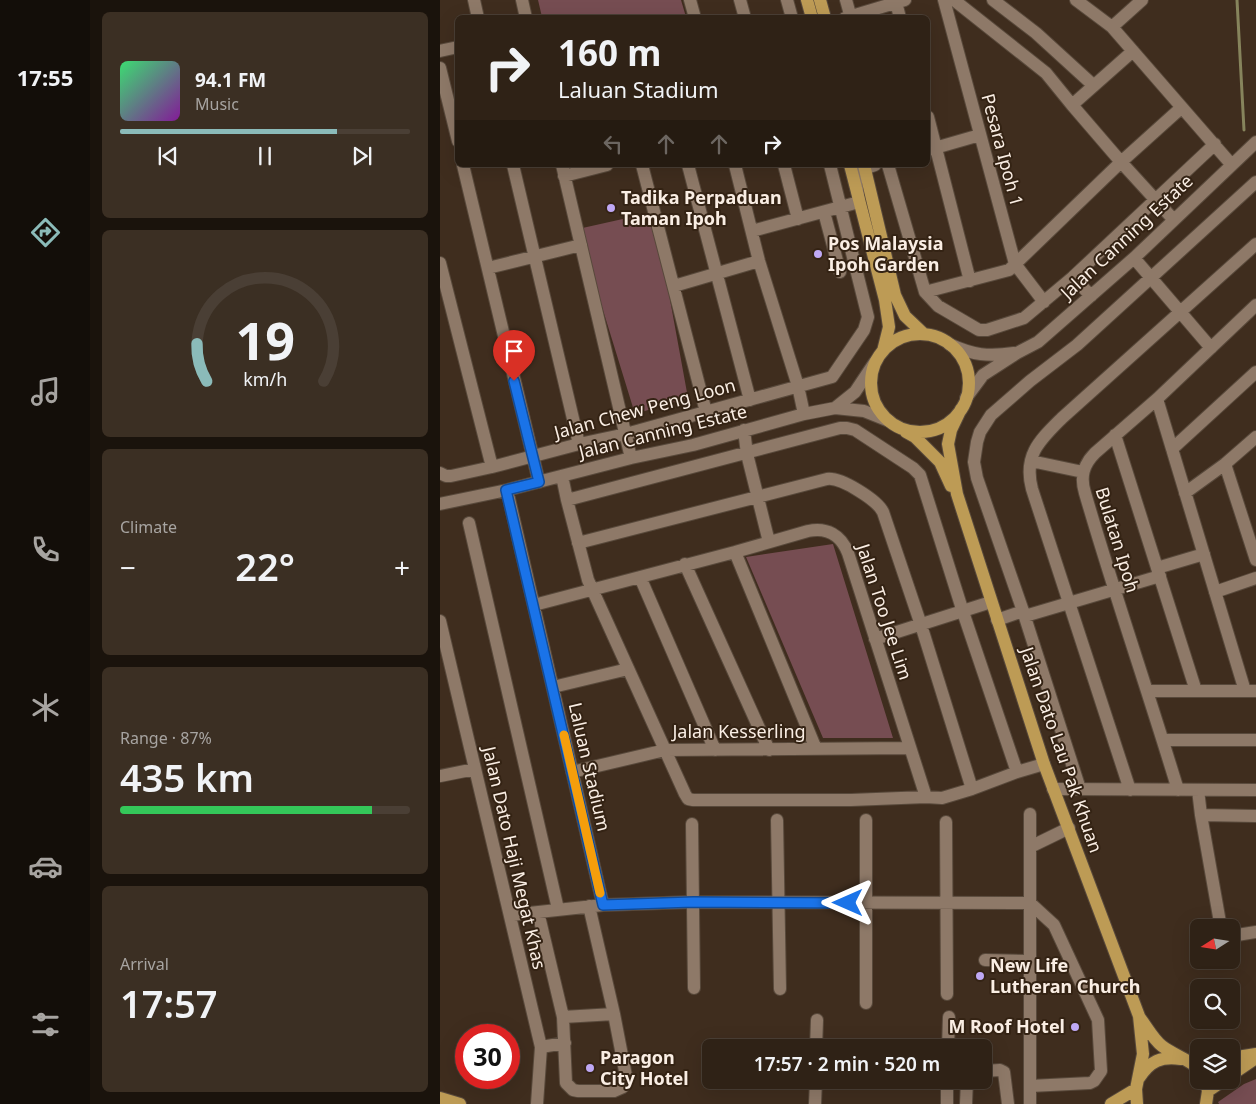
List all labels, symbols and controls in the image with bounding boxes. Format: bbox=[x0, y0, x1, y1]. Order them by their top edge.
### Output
text: 160 m bbox=[558, 29, 661, 76]
icon: right bbox=[475, 35, 540, 100]
text: 17:55 bbox=[17, 62, 73, 92]
text: 94.1 FM bbox=[195, 67, 266, 93]
text: Laluan Stadium bbox=[558, 74, 719, 104]
street label: Pesara Ipoh 1 bbox=[976, 91, 1030, 209]
text: Music bbox=[195, 93, 239, 115]
icon: left bbox=[599, 130, 627, 158]
icon: ahead bbox=[652, 130, 680, 158]
icon: ahead bbox=[705, 130, 733, 158]
icon: right bbox=[758, 130, 786, 158]
icon: previous bbox=[154, 142, 182, 170]
icon: pause bbox=[251, 142, 279, 170]
icon: next bbox=[348, 142, 376, 170]
street label: Jalan Canning Estate bbox=[1054, 169, 1198, 305]
place label: Tadika Perpaduan Taman Ipoh bbox=[621, 185, 782, 230]
marker: Tadika Perpaduan Taman Ipoh bbox=[605, 202, 617, 214]
icon: directions bbox=[28, 215, 63, 250]
place label: Pos Malaysia Ipoh Garden bbox=[828, 231, 944, 276]
marker: Pos Malaysia Ipoh Garden bbox=[812, 248, 824, 260]
text: 19 bbox=[235, 304, 295, 375]
pin bbox=[493, 330, 535, 381]
icon: arrive bbox=[500, 337, 528, 365]
text: km/h bbox=[243, 367, 287, 391]
street label: Jalan Chew Peng Loon bbox=[549, 372, 738, 444]
icon: music bbox=[28, 374, 63, 409]
street label: Jalan Canning Estate bbox=[574, 398, 749, 464]
street label: Bulatan Ipoh bbox=[1091, 484, 1145, 595]
text: Climate bbox=[120, 516, 177, 538]
icon: phone bbox=[28, 532, 63, 567]
street label: Jalan Too Jee Lim bbox=[851, 539, 918, 683]
text: 22° bbox=[235, 540, 295, 592]
text: − bbox=[120, 548, 136, 586]
text: + bbox=[394, 548, 410, 586]
street label: Jalan Dato Lau Pak Khuan bbox=[1015, 642, 1108, 856]
icon: climate bbox=[28, 690, 63, 725]
street label: Laluan Stadium bbox=[564, 700, 616, 833]
street label: Jalan Kesserling bbox=[670, 719, 806, 743]
text: Range · 87% bbox=[120, 727, 212, 749]
street label: Jalan Dato Haji Megat Khas bbox=[477, 742, 552, 972]
text: 435 km bbox=[120, 751, 254, 803]
icon: car bbox=[28, 849, 63, 884]
position arrow bbox=[821, 876, 873, 928]
north arrow bbox=[1190, 919, 1240, 969]
map controls bbox=[1190, 919, 1240, 1089]
text: Arrival bbox=[120, 953, 169, 975]
place label: New Life Lutheran Church bbox=[990, 953, 1141, 998]
marker: New Life Lutheran Church bbox=[974, 970, 986, 982]
text: 17:57 bbox=[120, 977, 217, 1029]
button: search bbox=[1190, 979, 1240, 1029]
icon: filters bbox=[28, 1007, 63, 1042]
place label: M Roof Hotel bbox=[948, 1014, 1065, 1038]
marker: M Roof Hotel bbox=[1069, 1021, 1081, 1033]
speed limit sign: 30 bbox=[455, 1024, 520, 1089]
button: layers bbox=[1190, 1039, 1240, 1089]
place label: Paragon City Hotel bbox=[600, 1045, 689, 1090]
text: 17:57 · 2 min · 520 m bbox=[754, 1051, 940, 1077]
marker: Paragon City Hotel bbox=[584, 1062, 596, 1074]

